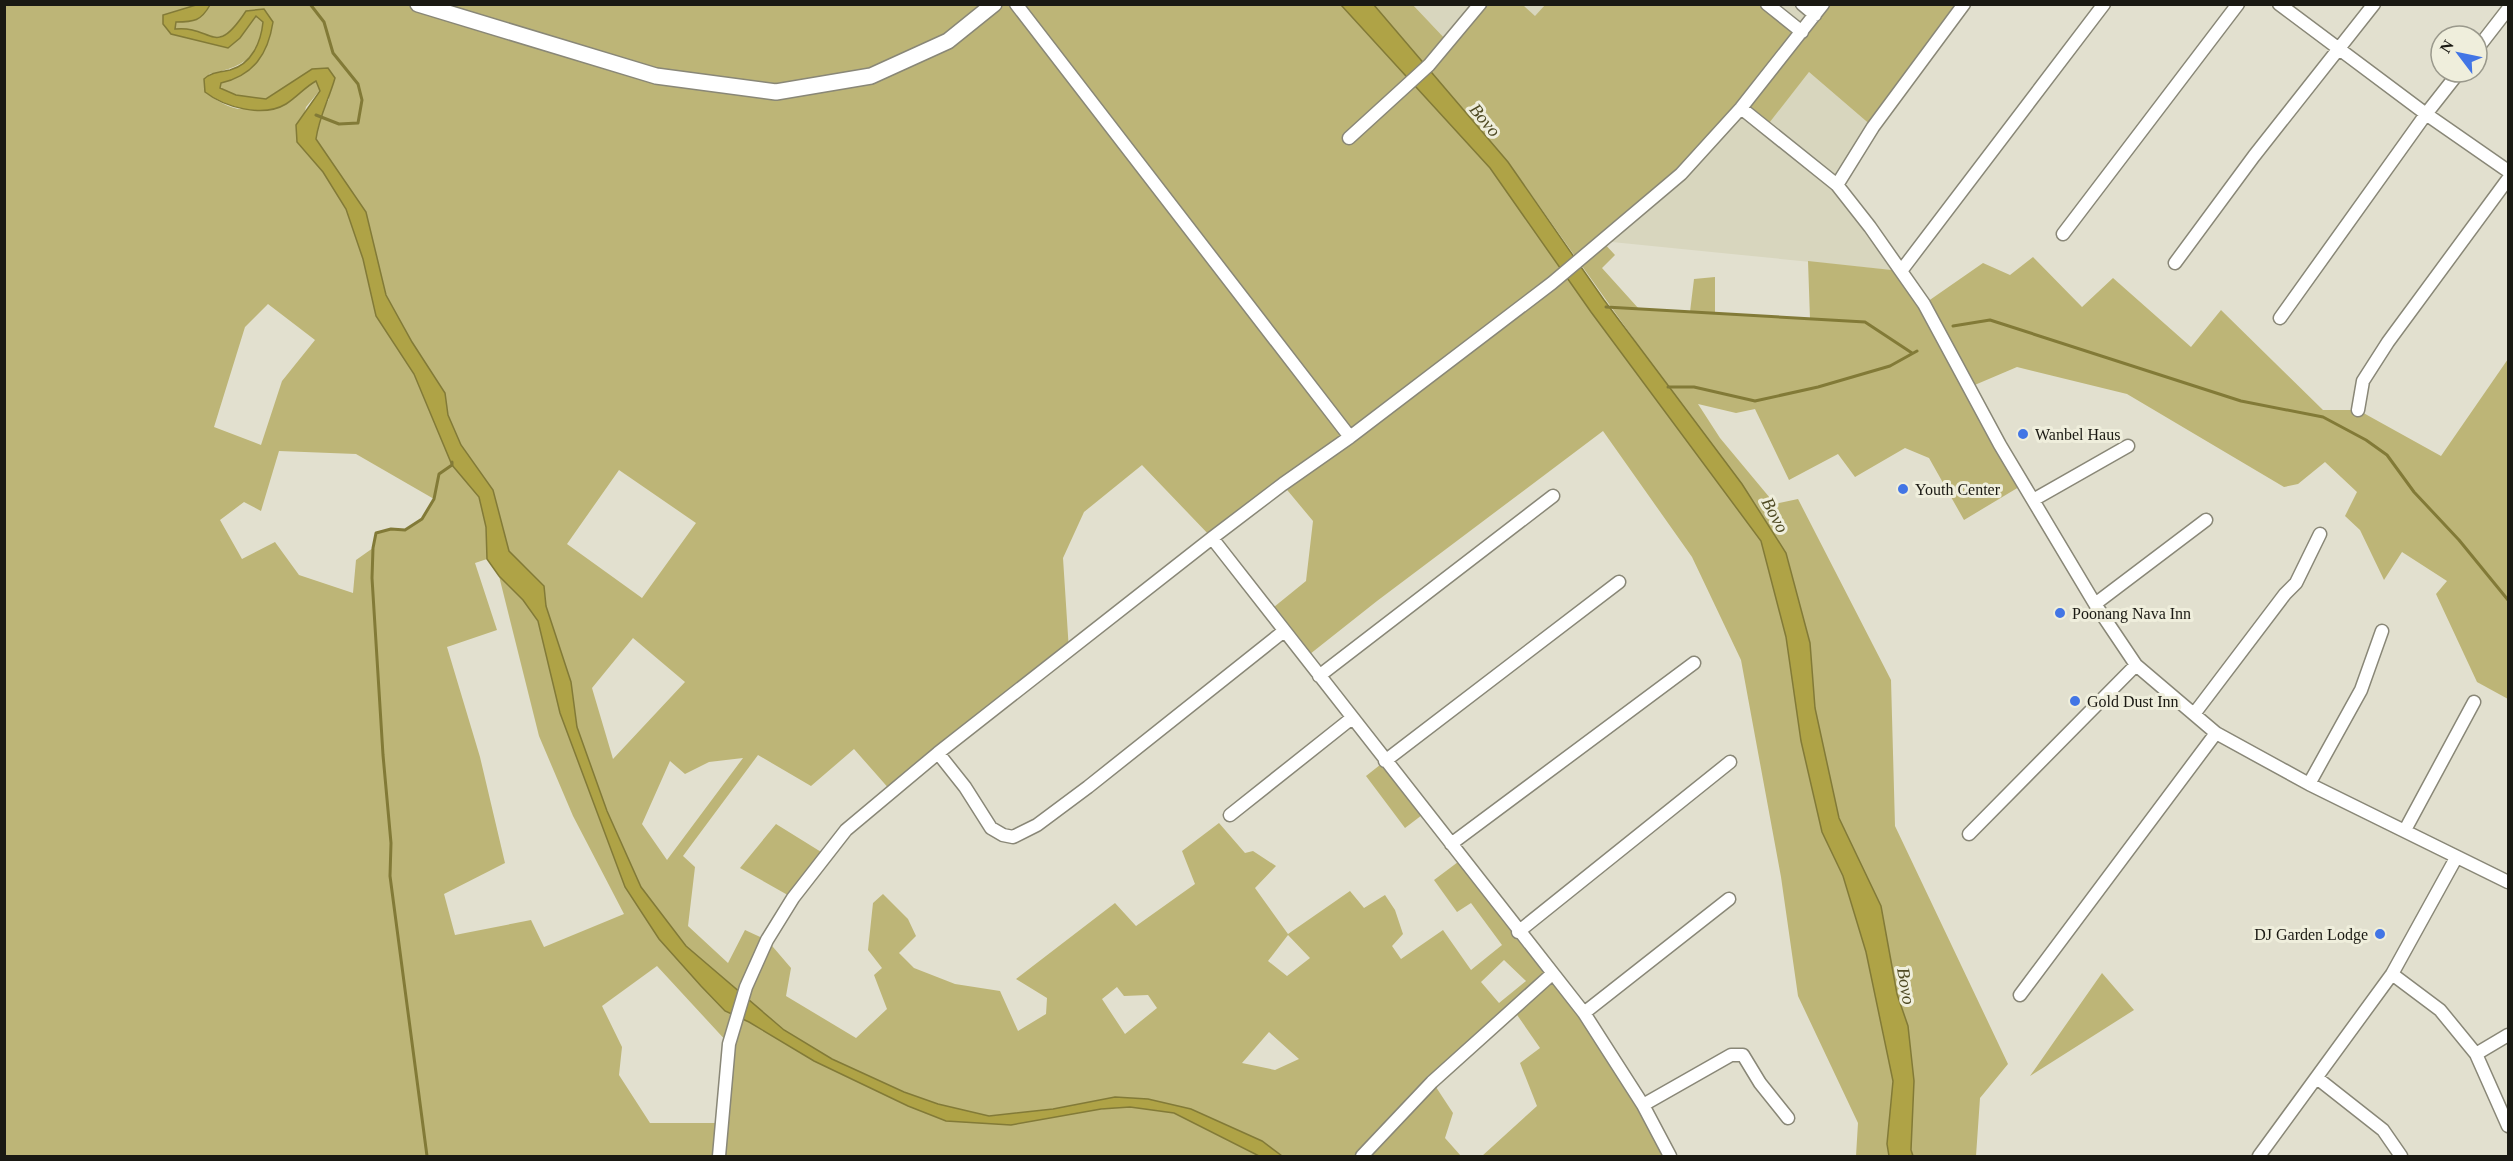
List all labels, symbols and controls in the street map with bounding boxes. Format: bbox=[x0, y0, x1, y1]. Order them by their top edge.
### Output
north arrow bbox=[2429, 24, 2489, 84]
text: N bbox=[2436, 37, 2457, 56]
water label: Bovo bbox=[1465, 99, 1505, 141]
place label: Wanbel Haus bbox=[2035, 426, 2120, 443]
marker: Wanbel Haus bbox=[2016, 427, 2030, 441]
place label: Youth Center bbox=[1915, 481, 2001, 498]
marker: Youth Center bbox=[1896, 482, 1910, 496]
water label: Bovo bbox=[1757, 494, 1793, 536]
place label: Poonang Nava Inn bbox=[2072, 605, 2191, 623]
marker: Poonang Nava Inn bbox=[2053, 606, 2067, 620]
place label: Gold Dust Inn bbox=[2087, 693, 2179, 710]
marker: Gold Dust Inn bbox=[2068, 694, 2082, 708]
place label: DJ Garden Lodge bbox=[2254, 926, 2368, 944]
marker: DJ Garden Lodge bbox=[2373, 927, 2387, 941]
water label: Bovo bbox=[1893, 966, 1919, 1006]

